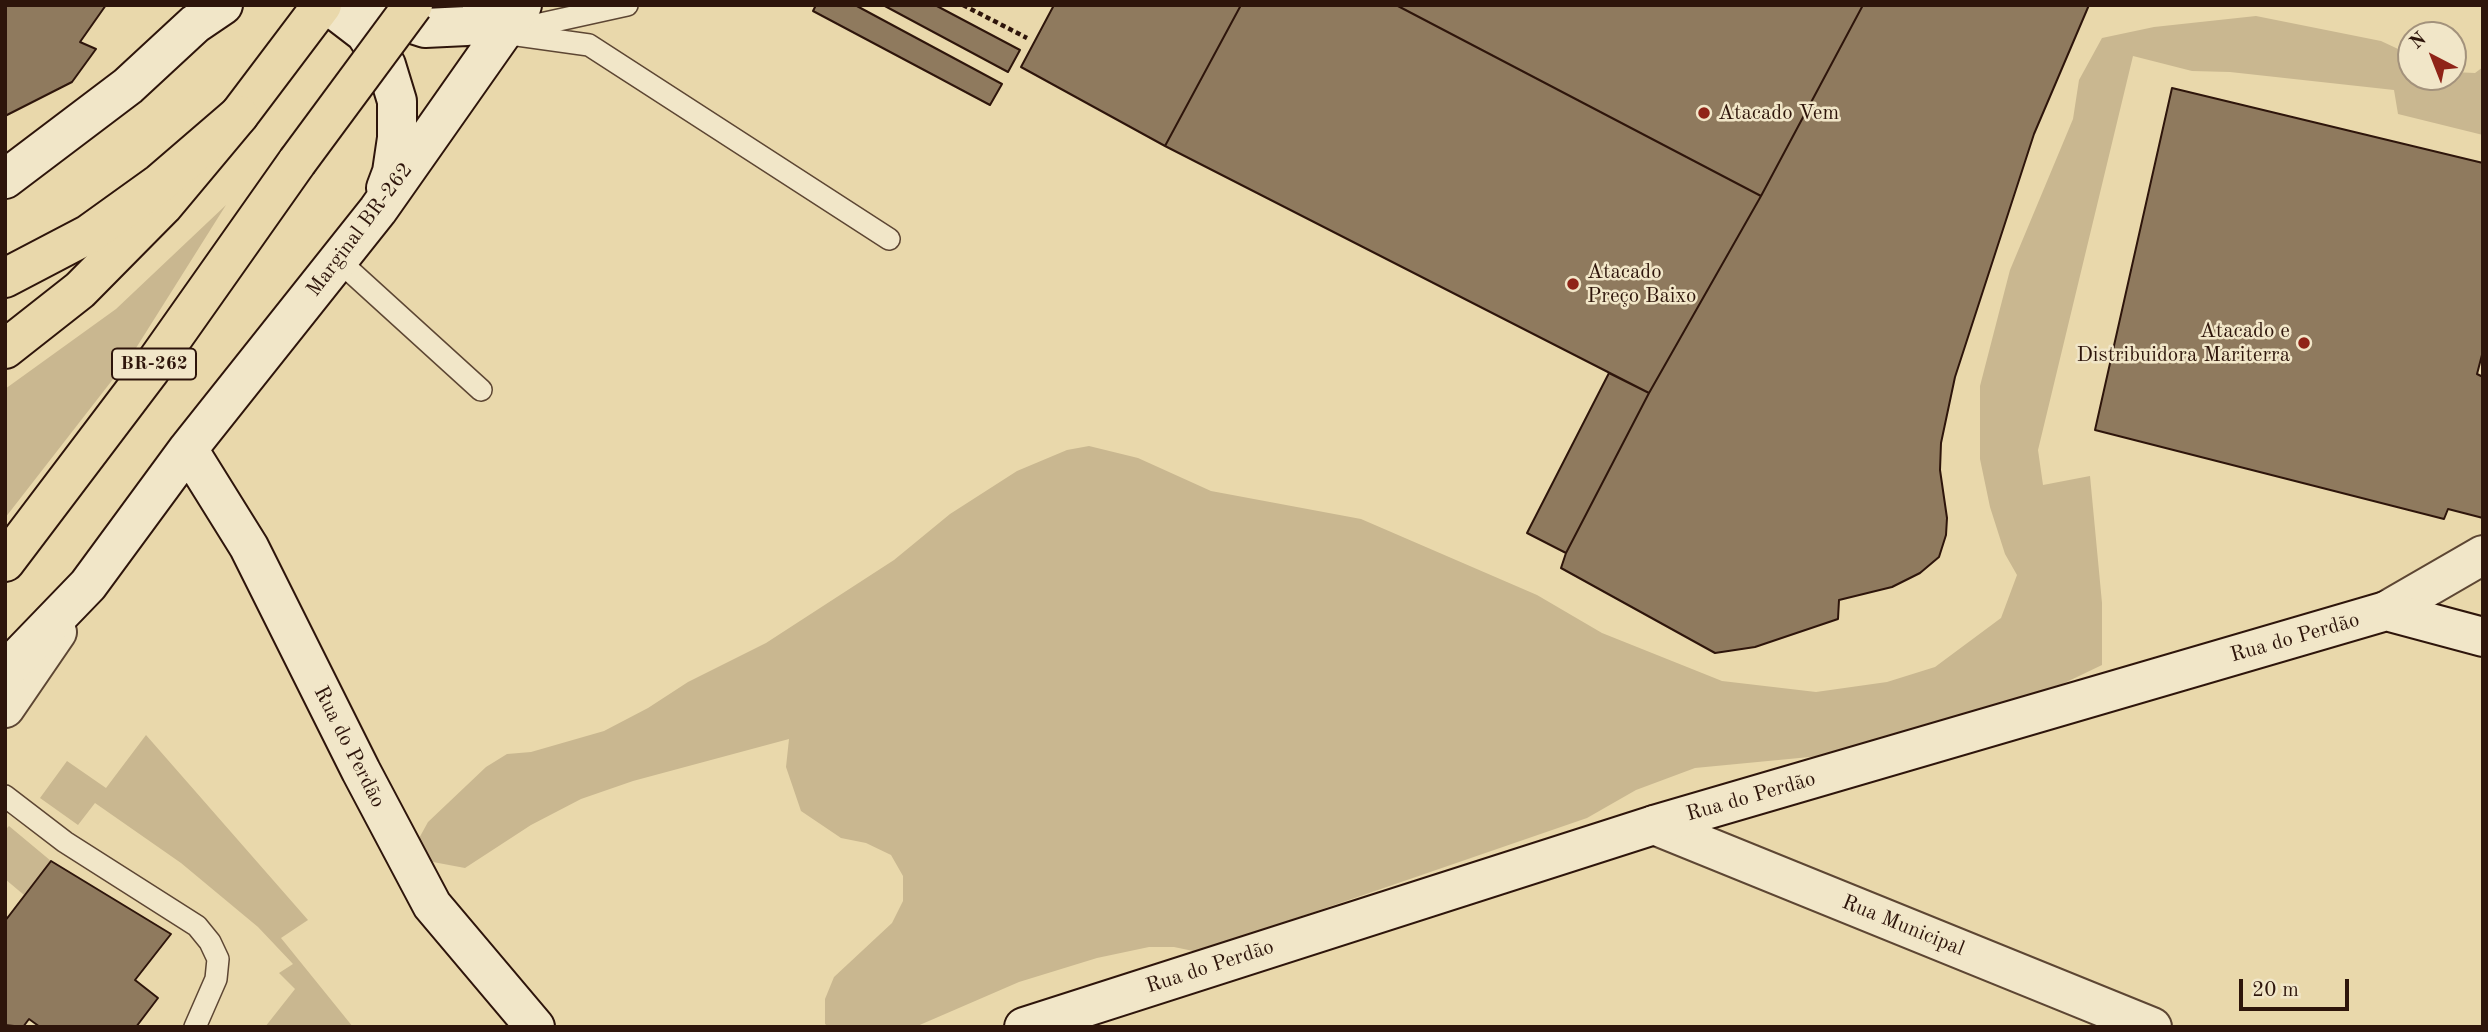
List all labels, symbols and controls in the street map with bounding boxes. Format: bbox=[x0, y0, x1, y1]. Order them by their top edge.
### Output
north arrow bbox=[2397, 21, 2467, 91]
text: N bbox=[2407, 30, 2431, 53]
place label: Atacado Vem bbox=[1718, 100, 1839, 126]
marker: Atacado Vem bbox=[1696, 105, 1712, 121]
street label: Marginal BR-262 bbox=[302, 158, 418, 302]
place label: Atacado Preço Baixo bbox=[1587, 259, 1696, 309]
marker: Atacado Preço Baixo bbox=[1565, 276, 1581, 292]
place label: Atacado e Distribuidora Mariterra bbox=[2076, 318, 2290, 368]
marker: Atacado e Distribuidora Mariterra bbox=[2296, 335, 2312, 351]
road number: BR-262 bbox=[112, 348, 196, 380]
street label: Rua do Perdão bbox=[2228, 608, 2362, 668]
street label: Rua do Perdão bbox=[308, 682, 390, 812]
street label: Rua do Perdão bbox=[1684, 767, 1818, 827]
street label: Rua Municipal bbox=[1838, 890, 1968, 962]
street label: Rua do Perdão bbox=[1143, 934, 1277, 1000]
scale bar bbox=[2243, 965, 2353, 1009]
text: 20 m bbox=[2252, 980, 2299, 1001]

